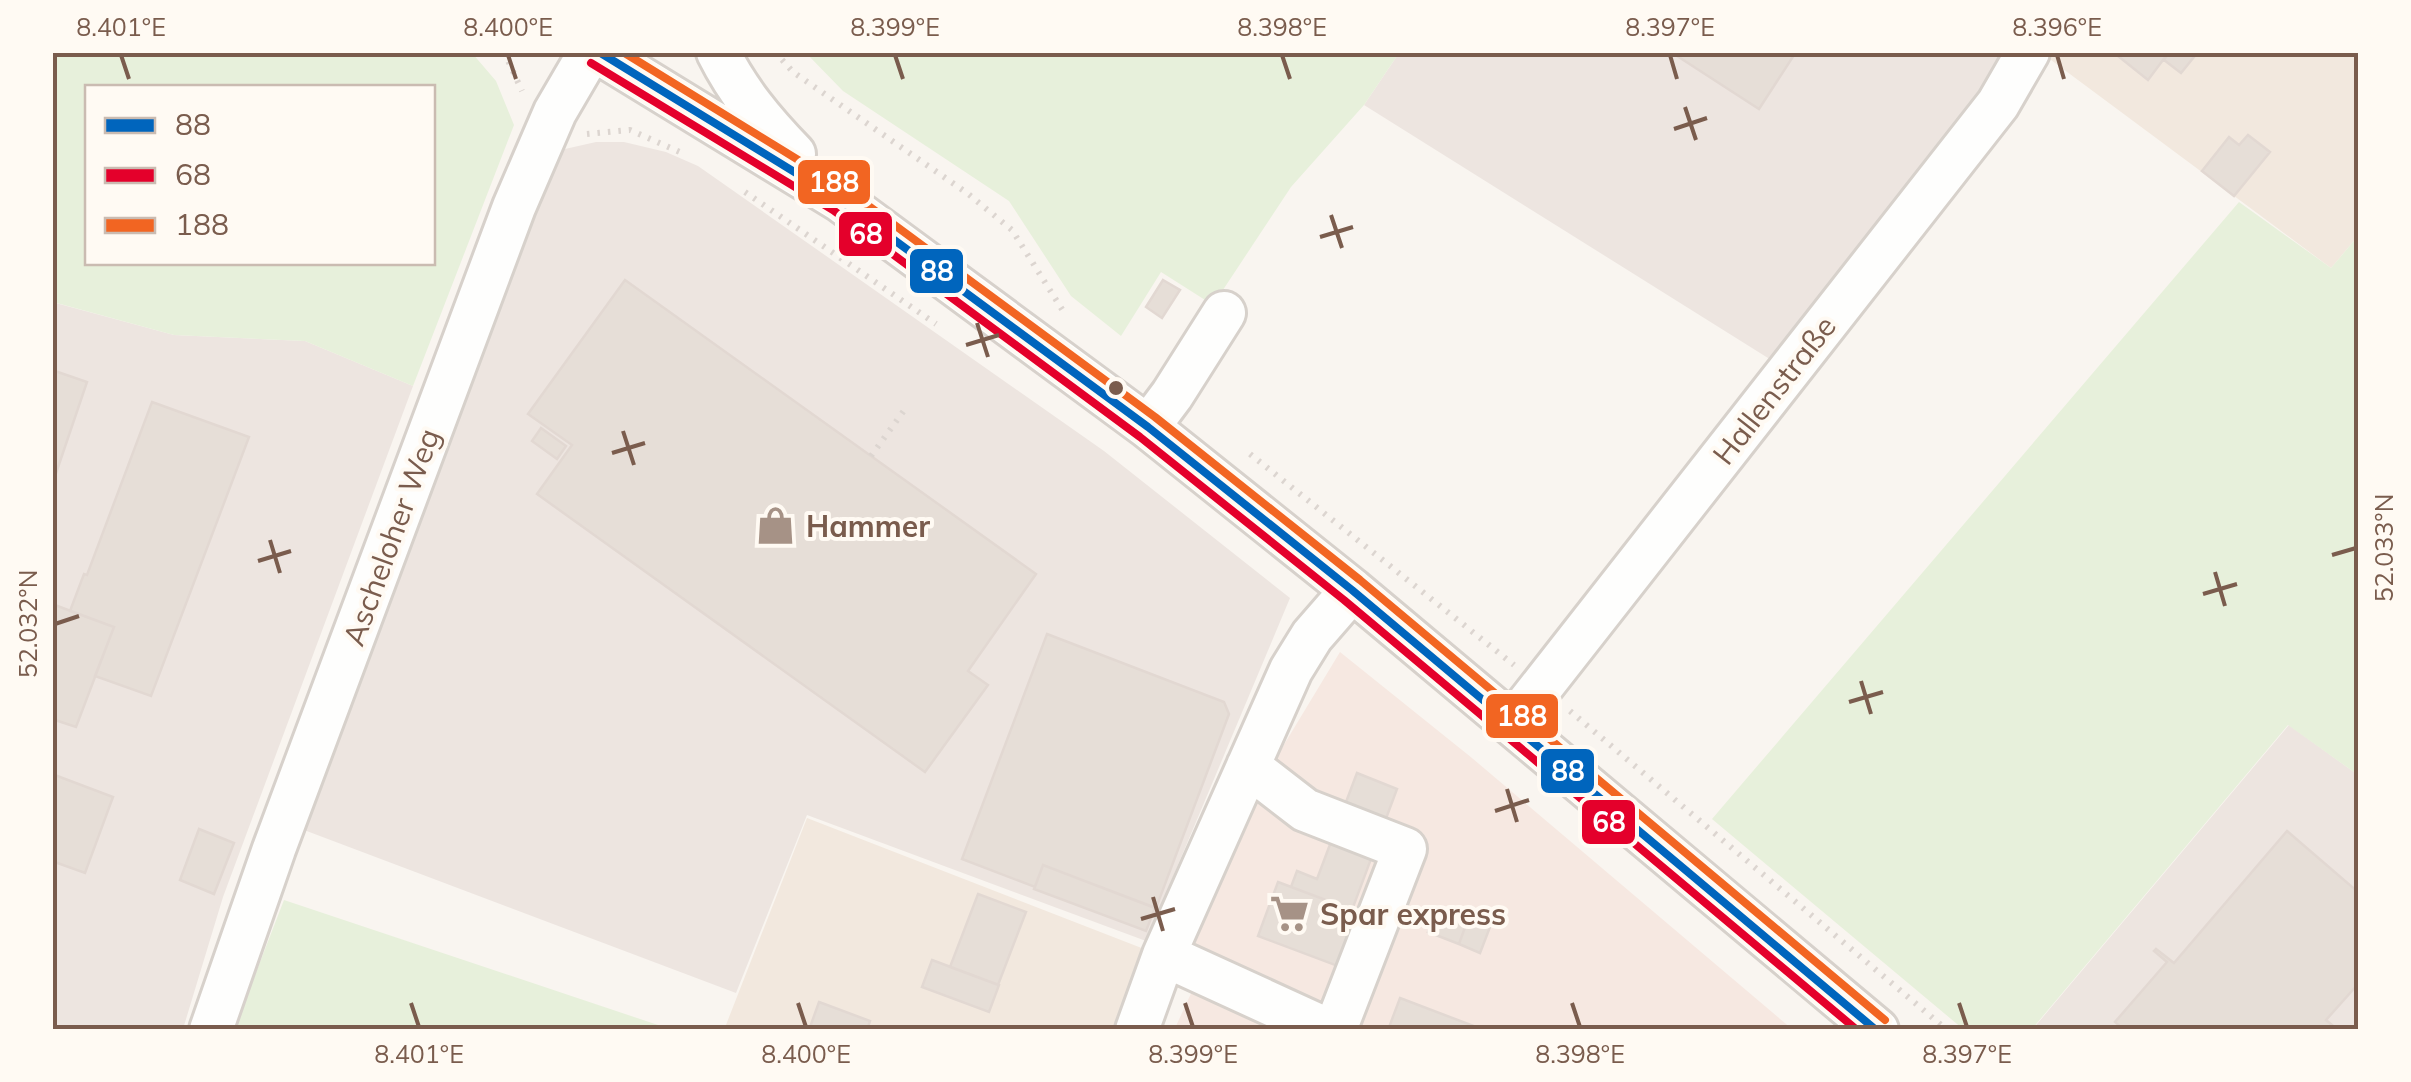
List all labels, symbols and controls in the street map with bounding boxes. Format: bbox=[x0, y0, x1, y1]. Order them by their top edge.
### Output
text: 8.401°E bbox=[76, 11, 166, 42]
text: 8.400°E bbox=[463, 11, 553, 42]
text: 8.399°E bbox=[850, 11, 940, 42]
text: 8.398°E bbox=[1237, 11, 1327, 42]
text: 8.397°E bbox=[1625, 11, 1715, 42]
text: 8.396°E bbox=[2012, 11, 2102, 42]
legend bbox=[85, 85, 435, 265]
text: 88 bbox=[175, 105, 211, 143]
text: 68 bbox=[175, 155, 211, 193]
line badge: 188 bbox=[796, 158, 872, 206]
text: 188 bbox=[809, 164, 859, 199]
text: 188 bbox=[175, 205, 229, 243]
line badge: 68 bbox=[837, 210, 894, 258]
text: 68 bbox=[849, 216, 883, 251]
line badge: 88 bbox=[908, 247, 965, 295]
text: 88 bbox=[920, 253, 954, 288]
street label: Hallenstraße bbox=[1704, 308, 1844, 472]
unlabelled marker bbox=[1106, 378, 1126, 398]
street label: Ascheloher Weg bbox=[334, 423, 448, 651]
text: 52.033°N bbox=[2368, 494, 2399, 602]
shop icon: Hammer bbox=[755, 505, 797, 547]
place label: Hammer bbox=[806, 507, 930, 545]
text: 52.032°N bbox=[12, 570, 43, 678]
line badge: 188 bbox=[1484, 692, 1560, 740]
text: 188 bbox=[1497, 698, 1547, 733]
line badge: 88 bbox=[1539, 747, 1596, 795]
text: 88 bbox=[1551, 753, 1585, 788]
line badge: 68 bbox=[1580, 798, 1637, 846]
text: 68 bbox=[1592, 804, 1626, 839]
supermarket icon: Spar express bbox=[1269, 893, 1311, 935]
place label: Spar express bbox=[1320, 895, 1506, 933]
text: 8.401°E bbox=[374, 1038, 464, 1069]
text: 8.400°E bbox=[761, 1038, 851, 1069]
text: 8.399°E bbox=[1148, 1038, 1238, 1069]
text: 8.398°E bbox=[1535, 1038, 1625, 1069]
text: 8.397°E bbox=[1922, 1038, 2012, 1069]

